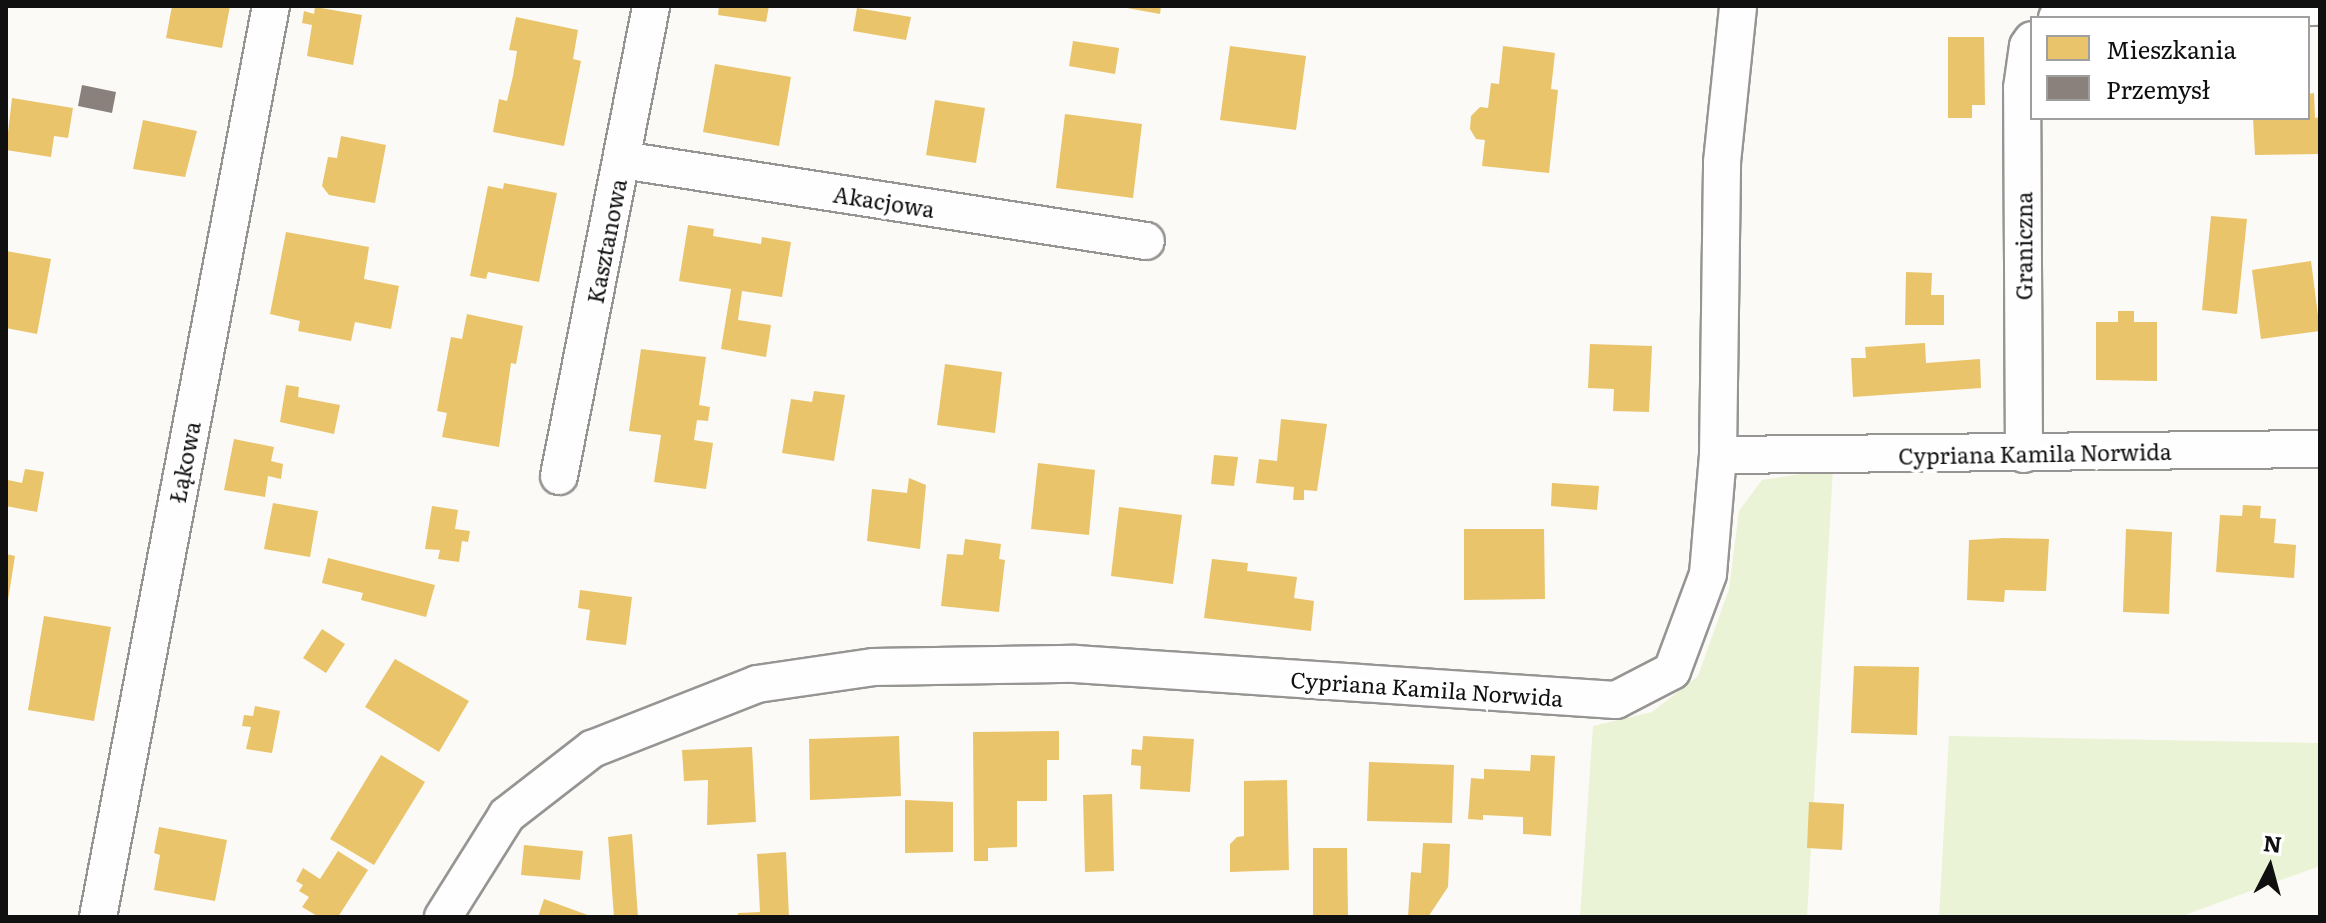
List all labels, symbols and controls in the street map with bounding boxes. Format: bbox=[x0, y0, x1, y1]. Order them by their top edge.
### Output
legend bbox=[2030, 16, 2310, 120]
text: Mieszkania bbox=[2106, 31, 2236, 66]
text: Przemysł bbox=[2106, 71, 2210, 106]
street label: Kasztanowa bbox=[581, 177, 631, 305]
street label: Akacjowa bbox=[831, 180, 937, 222]
street label: Graniczna bbox=[2010, 192, 2036, 300]
street label: Łąkowa bbox=[163, 419, 205, 505]
street label: Cypriana Kamila Norwida bbox=[1898, 437, 2172, 469]
street label: Cypriana Kamila Norwida bbox=[1290, 665, 1564, 711]
text: N bbox=[2262, 825, 2283, 860]
north arrow bbox=[2230, 827, 2310, 907]

